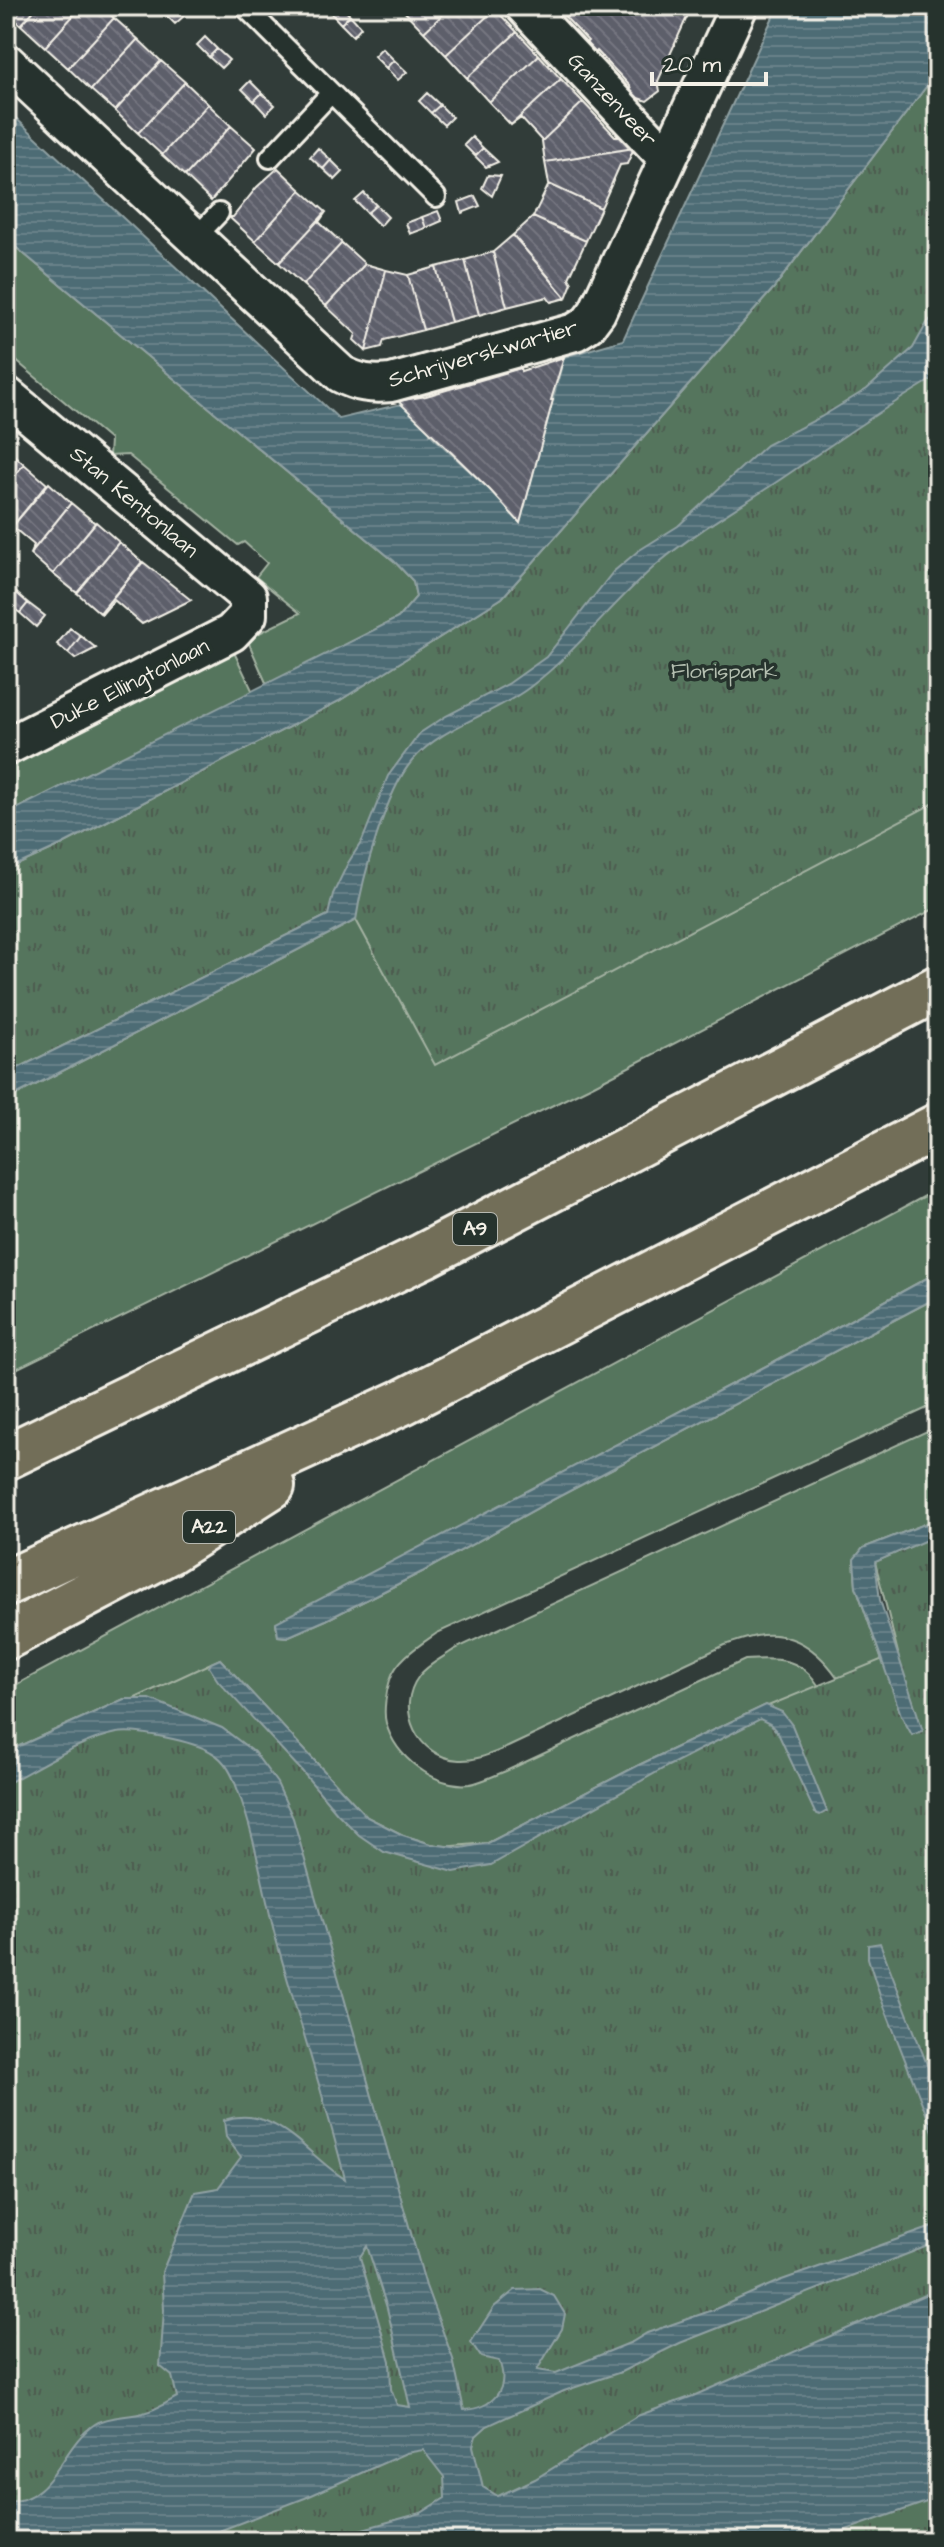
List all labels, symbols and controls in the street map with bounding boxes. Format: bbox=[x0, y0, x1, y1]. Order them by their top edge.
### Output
scale bar bbox=[652, 36, 766, 86]
street label: Ganzenveer bbox=[560, 46, 664, 154]
text: 20 m bbox=[664, 48, 721, 82]
street label: Schrijverskwartier bbox=[385, 312, 581, 396]
street label: Stan Kentonlaan bbox=[63, 439, 205, 565]
street label: Duke Ellingtonlaan bbox=[45, 631, 215, 738]
park label: Florispark bbox=[671, 656, 778, 687]
road number: A9 bbox=[453, 1213, 497, 1245]
road number: A22 bbox=[183, 1511, 235, 1543]

